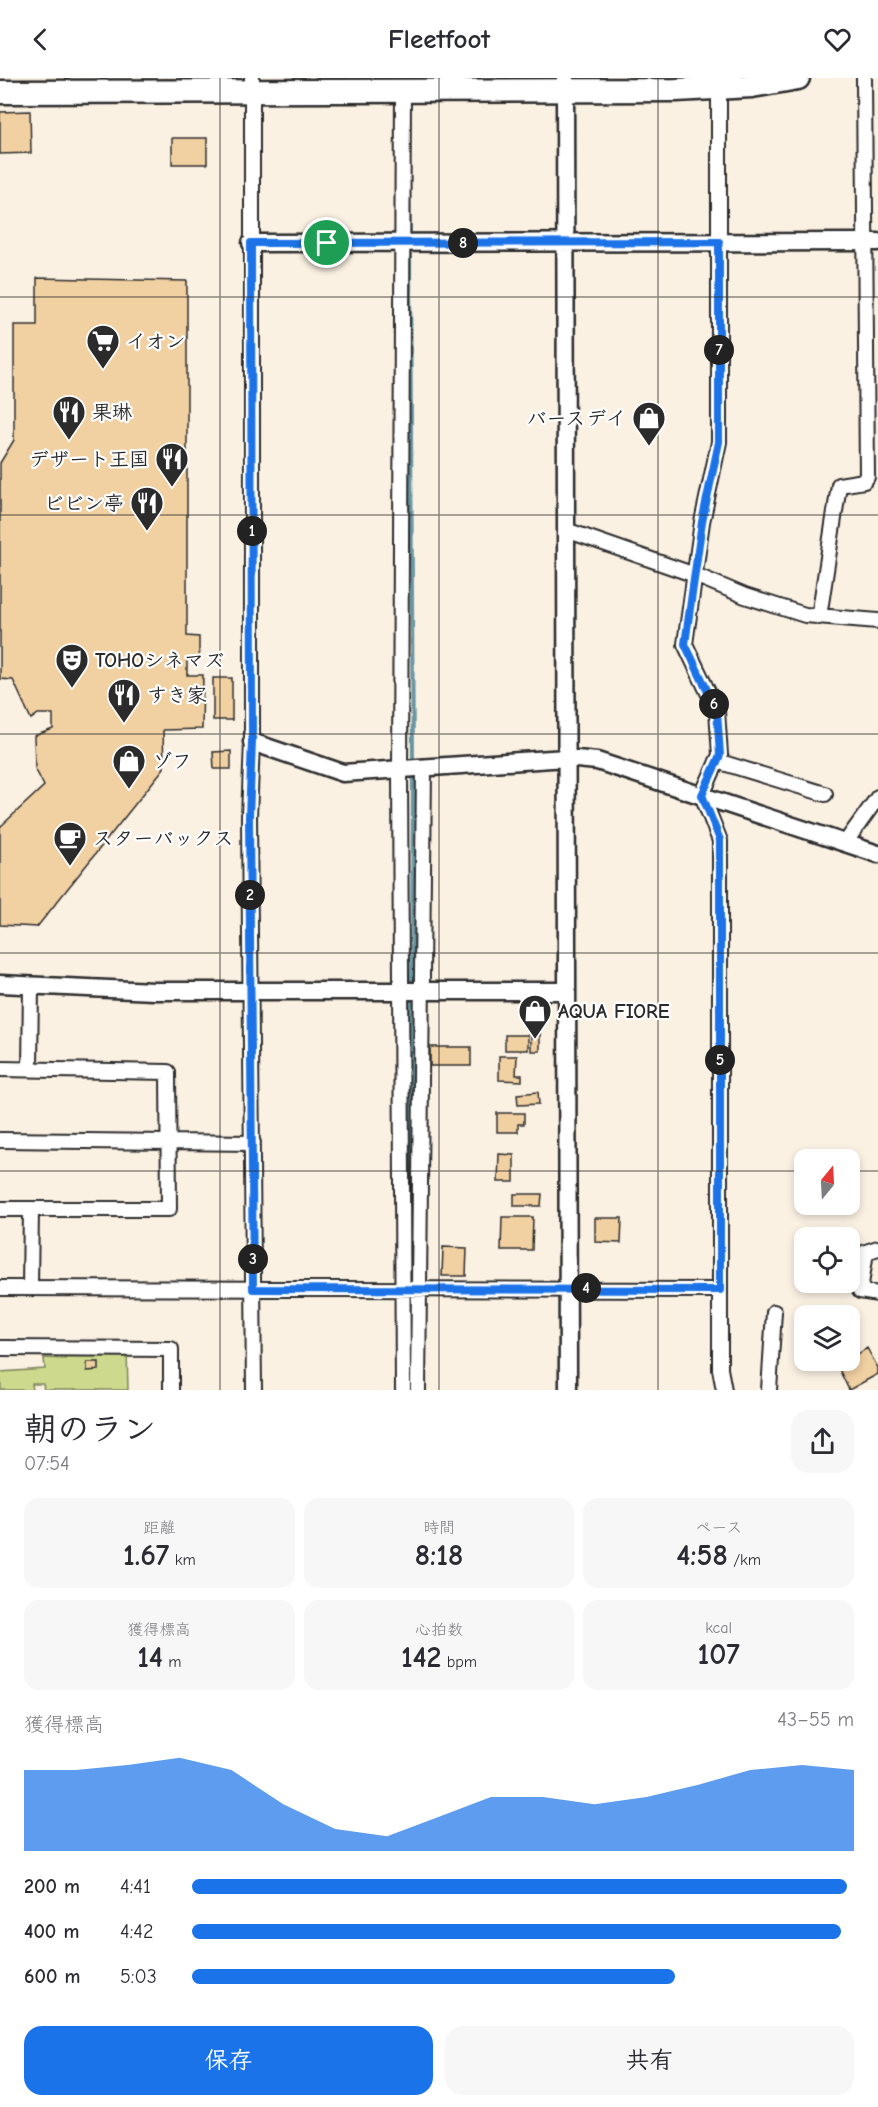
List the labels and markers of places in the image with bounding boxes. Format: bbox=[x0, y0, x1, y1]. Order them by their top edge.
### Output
pin bbox=[301, 217, 352, 268]
pin: 8 bbox=[448, 228, 478, 258]
supermarket icon: イオン bbox=[85, 323, 121, 370]
place label: イオン bbox=[126, 330, 186, 353]
pin: 7 bbox=[704, 335, 734, 365]
restaurant icon: 果琳 bbox=[51, 394, 87, 441]
shop icon: バースデイ bbox=[631, 400, 667, 447]
place label: 果琳 bbox=[92, 401, 132, 424]
place label: バースデイ bbox=[526, 407, 626, 430]
restaurant icon: デザート王国 bbox=[154, 441, 190, 488]
place label: デザート王国 bbox=[29, 448, 149, 471]
restaurant icon: ビビン亭 bbox=[129, 485, 165, 532]
place label: ビビン亭 bbox=[44, 492, 124, 515]
pin: 1 bbox=[237, 516, 267, 546]
theatre icon: TOHOシネマズ bbox=[54, 642, 90, 689]
place label: TOHOシネマズ bbox=[95, 649, 224, 672]
restaurant icon: すき家 bbox=[106, 677, 142, 724]
place label: すき家 bbox=[147, 684, 207, 707]
pin: 6 bbox=[699, 689, 729, 719]
shop icon: ゾフ bbox=[111, 743, 147, 790]
place label: ゾフ bbox=[152, 750, 192, 773]
cafe icon: スターバックス bbox=[52, 820, 88, 867]
place label: スターバックス bbox=[93, 827, 233, 850]
pin: 2 bbox=[235, 880, 265, 910]
shop icon: AQUA FIORE bbox=[517, 993, 553, 1040]
place label: AQUA FIORE bbox=[558, 1000, 670, 1023]
pin: 5 bbox=[705, 1045, 735, 1075]
pin: 3 bbox=[238, 1244, 268, 1274]
pin: 4 bbox=[571, 1273, 601, 1303]

